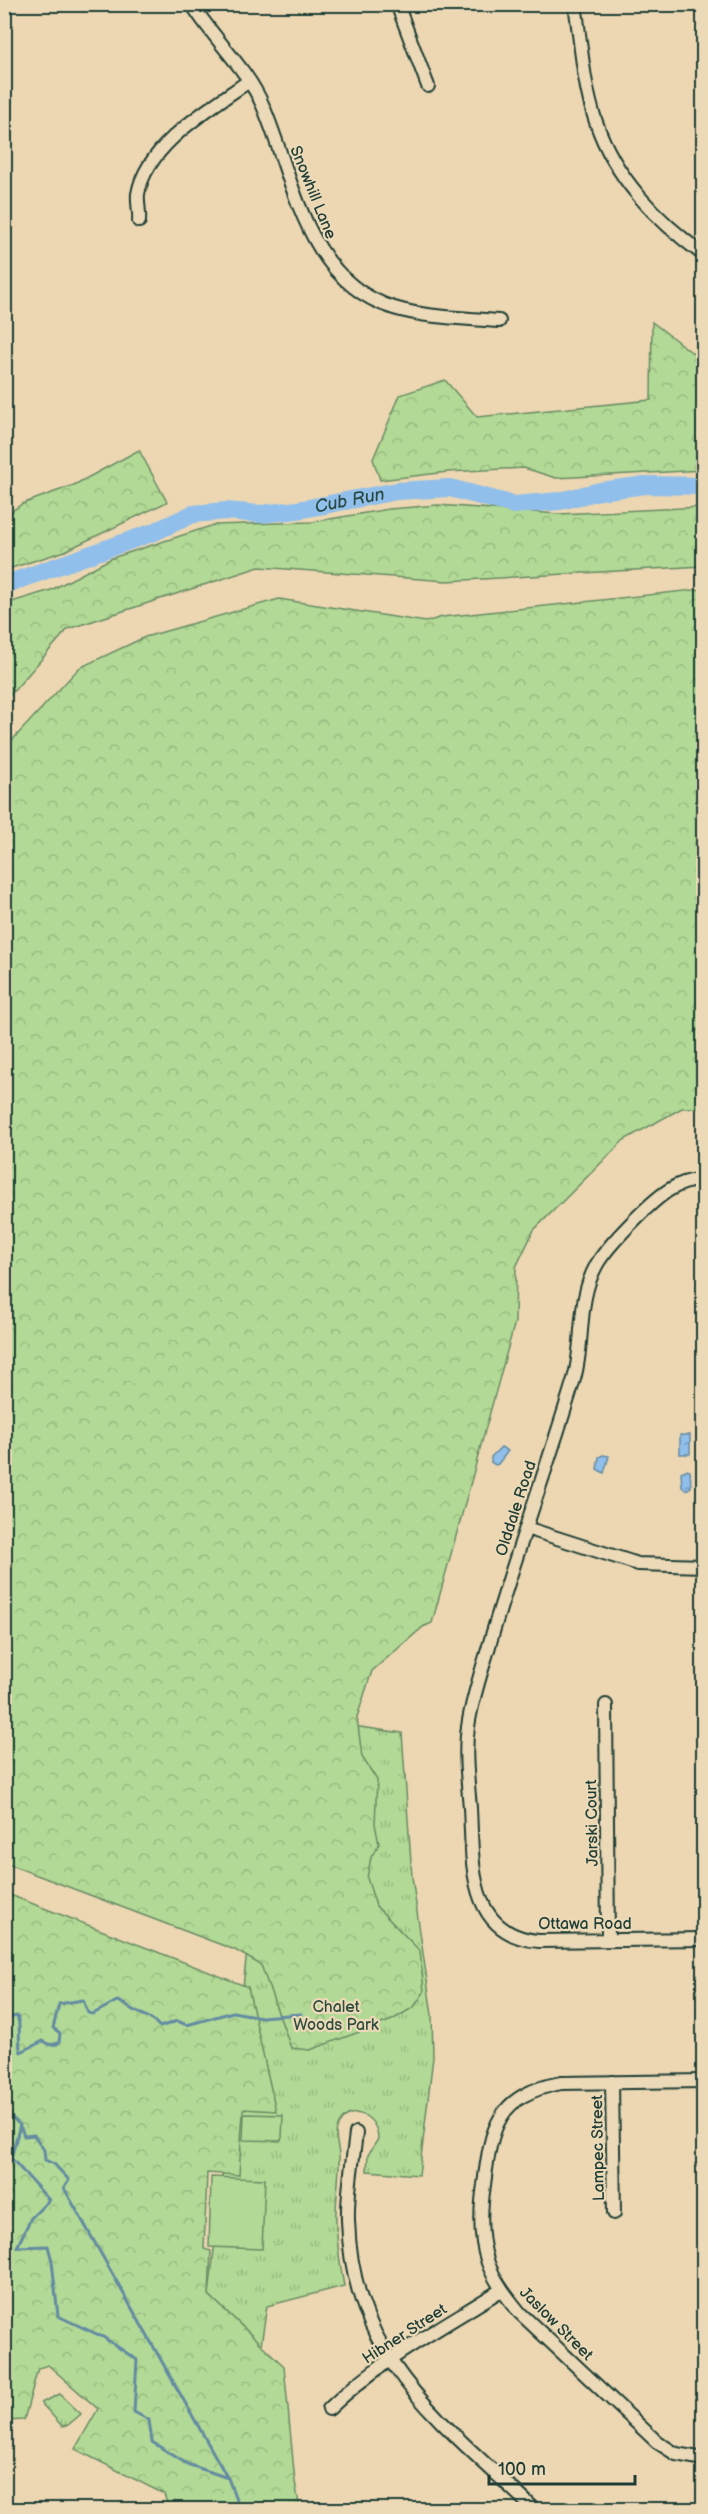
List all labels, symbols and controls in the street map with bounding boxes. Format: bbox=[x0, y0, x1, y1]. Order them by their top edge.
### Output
street label: Snowhill Lane bbox=[285, 143, 340, 242]
water label: Cub Run bbox=[313, 484, 386, 518]
street label: Olddale Road bbox=[492, 1458, 541, 1558]
street label: Jarski Court bbox=[582, 1779, 603, 1867]
street label: Ottawa Road bbox=[538, 1915, 632, 1934]
park label: Chalet Woods Park bbox=[293, 1998, 379, 2035]
street label: Lampec Street bbox=[588, 2095, 609, 2201]
street label: Jaslow Street bbox=[515, 2283, 597, 2365]
street label: Hibner Street bbox=[359, 2300, 451, 2369]
scale bar bbox=[489, 2448, 634, 2486]
text: 100 m bbox=[498, 2459, 546, 2480]

